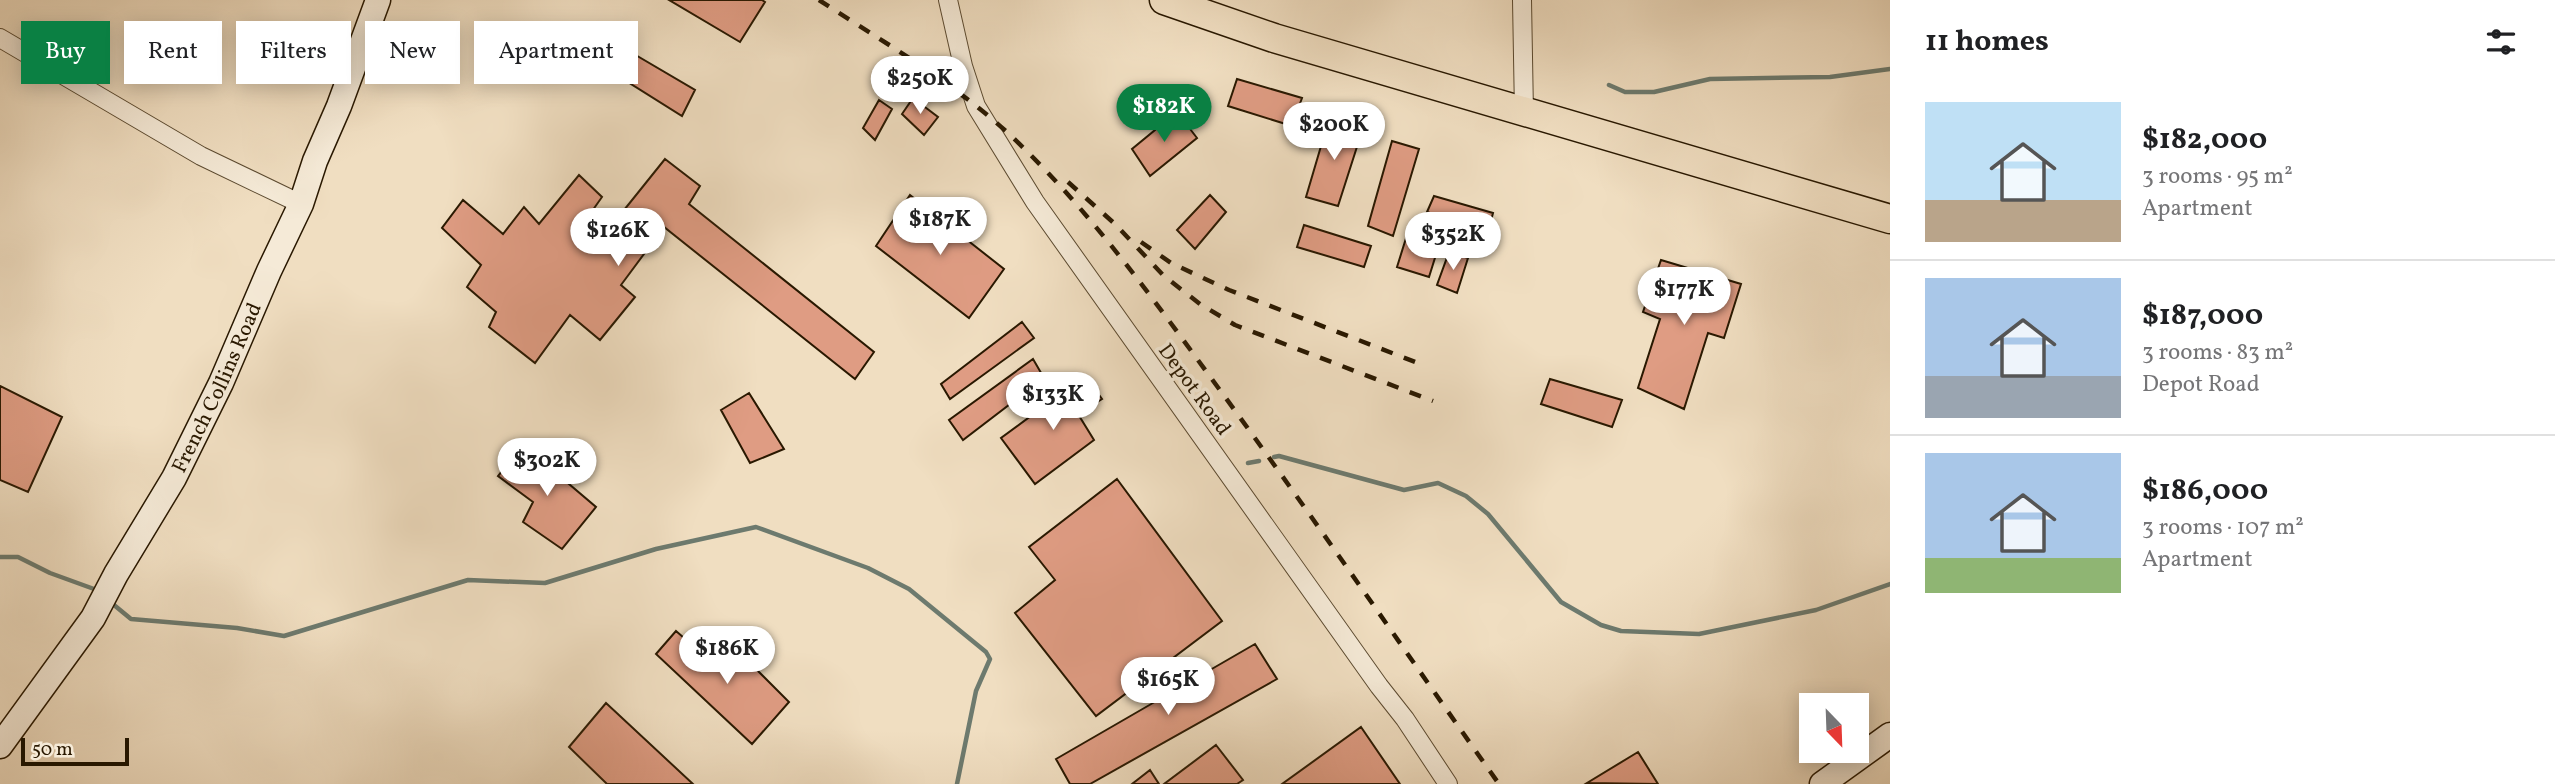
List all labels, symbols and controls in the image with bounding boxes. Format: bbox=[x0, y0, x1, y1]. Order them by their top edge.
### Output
chip: Buy bbox=[21, 21, 110, 84]
chip: Rent bbox=[124, 21, 222, 84]
chip: Filters bbox=[236, 21, 351, 84]
chip: New bbox=[365, 21, 460, 84]
chip: Apartment bbox=[474, 21, 638, 84]
text: 11 homes bbox=[1925, 21, 2049, 63]
icon: filters bbox=[2482, 23, 2520, 61]
pin: $250K bbox=[871, 57, 969, 116]
text: $250K bbox=[887, 63, 953, 95]
pin: $182K bbox=[1115, 85, 1213, 144]
text: $182K bbox=[1133, 91, 1196, 123]
pin: $200K bbox=[1285, 102, 1383, 162]
text: $200K bbox=[1299, 109, 1369, 141]
text: $182,000 bbox=[2142, 119, 2267, 161]
icon: home bbox=[1981, 130, 2065, 214]
text: 3 rooms · 95 m² bbox=[2142, 161, 2293, 193]
text: Apartment bbox=[2142, 193, 2253, 225]
pin: $187K bbox=[891, 198, 989, 257]
text: $187K bbox=[909, 204, 971, 236]
pin: $126K bbox=[569, 208, 667, 268]
pin: $352K bbox=[1404, 212, 1502, 272]
text: $126K bbox=[586, 215, 650, 247]
text: $352K bbox=[1421, 219, 1485, 251]
pin: $177K bbox=[1635, 268, 1733, 327]
text: $177K bbox=[1654, 274, 1714, 306]
text: $187,000 bbox=[2142, 295, 2263, 337]
street label: French Collins Road bbox=[166, 298, 270, 478]
icon: home bbox=[1981, 306, 2065, 390]
text: 3 rooms · 83 m² bbox=[2142, 337, 2293, 369]
street label: Depot Road bbox=[1150, 338, 1237, 442]
text: Depot Road bbox=[2142, 369, 2260, 401]
pin: $133K bbox=[1004, 372, 1102, 432]
text: $133K bbox=[1022, 379, 1084, 411]
pin: $302K bbox=[498, 438, 596, 498]
text: $302K bbox=[514, 445, 581, 477]
text: $186,000 bbox=[2142, 470, 2268, 512]
icon: home bbox=[1981, 481, 2065, 565]
text: 3 rooms · 107 m² bbox=[2142, 512, 2304, 544]
text: Apartment bbox=[2142, 544, 2253, 576]
pin: $186K bbox=[678, 626, 776, 686]
text: $186K bbox=[695, 633, 759, 665]
pin: $165K bbox=[1119, 658, 1217, 717]
text: $165K bbox=[1137, 664, 1199, 696]
north arrow bbox=[1799, 693, 1869, 763]
map controls bbox=[1799, 693, 1869, 763]
scale bar bbox=[21, 735, 130, 767]
text: 50 m bbox=[32, 737, 73, 763]

